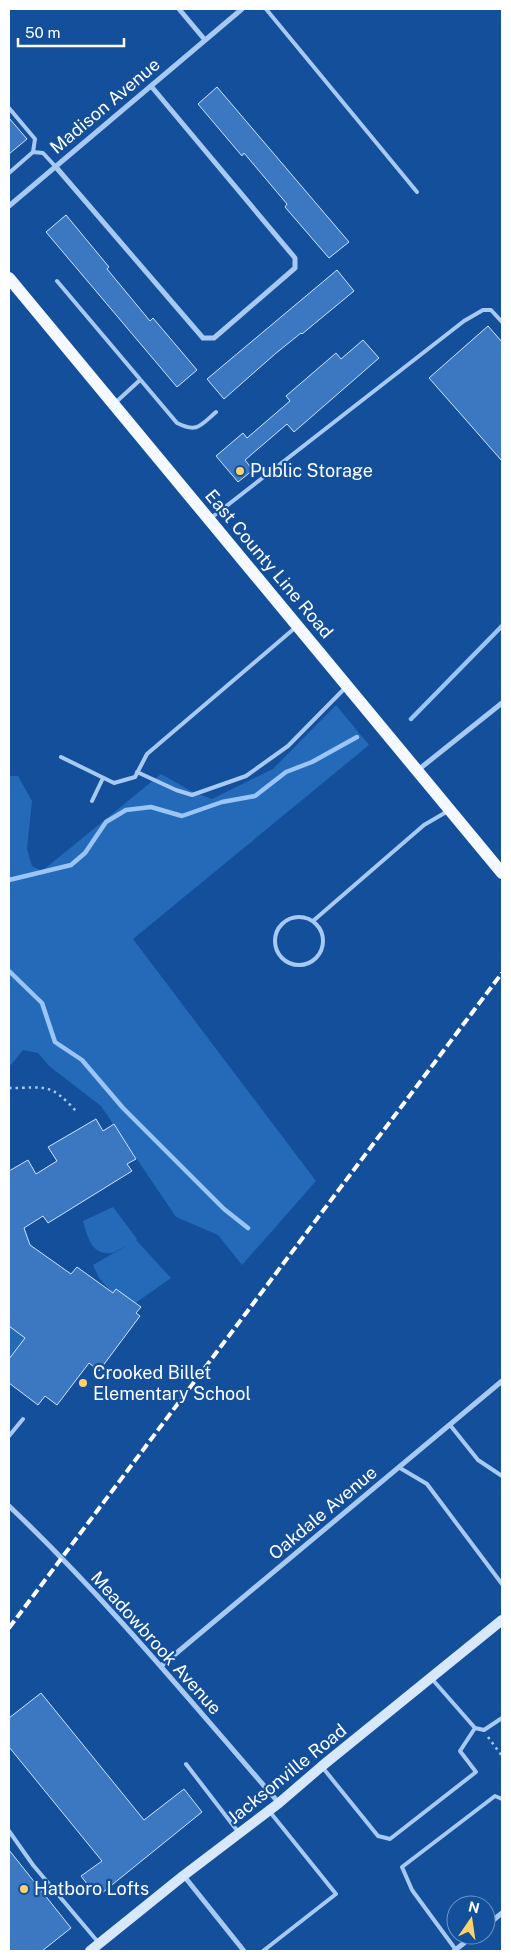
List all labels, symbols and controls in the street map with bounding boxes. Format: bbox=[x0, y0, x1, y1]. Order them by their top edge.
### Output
scale bar bbox=[18, 15, 124, 47]
text: 50 m bbox=[25, 24, 60, 41]
street label: Madison Avenue bbox=[45, 54, 164, 158]
place label: Public Storage bbox=[250, 460, 373, 481]
marker: Public Storage bbox=[234, 465, 246, 477]
street label: East County Line Road bbox=[201, 485, 338, 642]
place label: Crooked Billet Elementary School bbox=[93, 1362, 251, 1404]
marker: Crooked Billet Elementary School bbox=[77, 1377, 89, 1389]
street label: Oakdale Avenue bbox=[264, 1461, 381, 1564]
street label: Meadowbrook Avenue bbox=[87, 1567, 226, 1718]
street label: Jacksonville Road bbox=[223, 1719, 350, 1828]
place label: Hatboro Lofts bbox=[34, 1878, 149, 1899]
marker: Hatboro Lofts bbox=[18, 1883, 30, 1895]
north arrow bbox=[446, 1895, 496, 1945]
text: N bbox=[467, 1898, 481, 1916]

